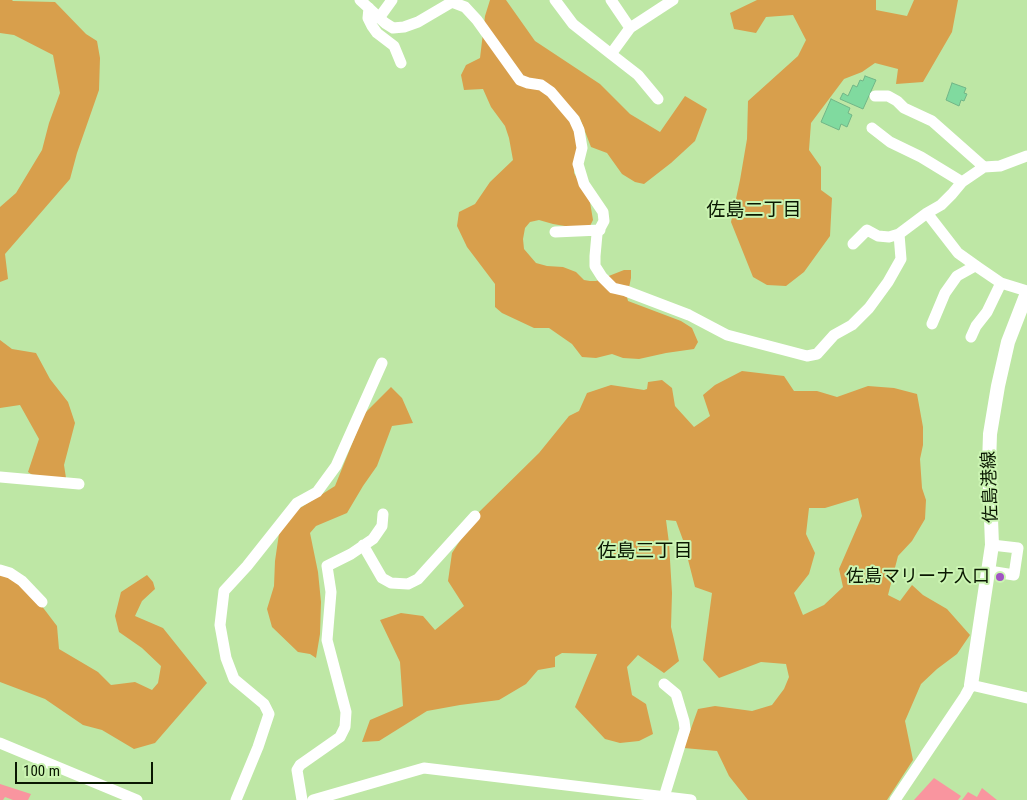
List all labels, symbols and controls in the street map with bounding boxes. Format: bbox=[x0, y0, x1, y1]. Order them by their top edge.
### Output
district label: 佐島二丁目 bbox=[707, 200, 801, 222]
street label: 佐島港線 bbox=[979, 451, 1003, 523]
district label: 佐島三丁目 bbox=[598, 541, 692, 563]
place label: 佐島マリーナ入口 bbox=[846, 566, 990, 588]
marker: 佐島マリーナ入口 bbox=[994, 571, 1006, 583]
scale bar bbox=[18, 752, 155, 784]
text: 100 m bbox=[23, 762, 60, 780]

